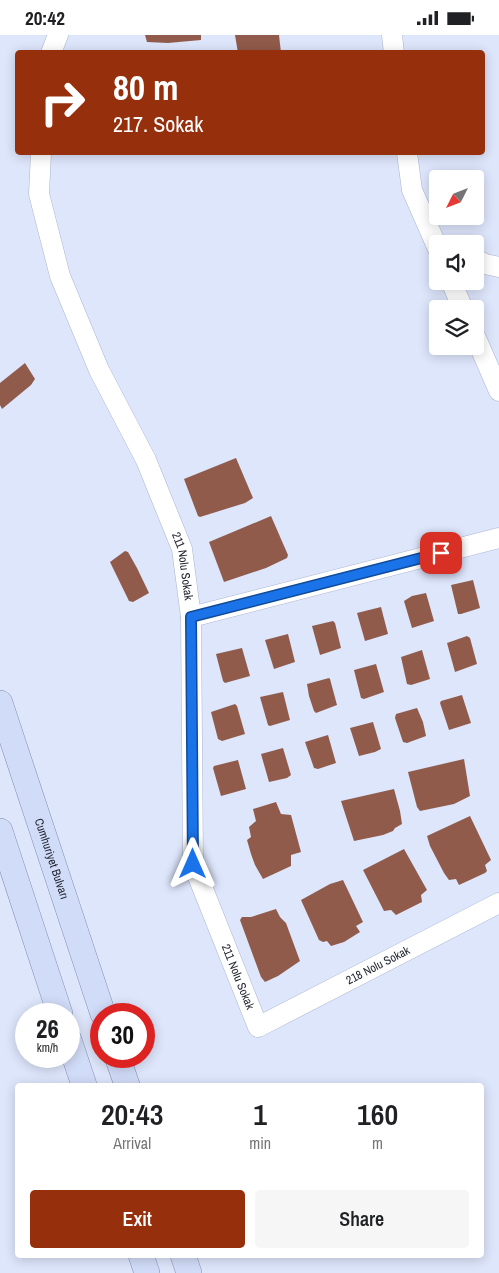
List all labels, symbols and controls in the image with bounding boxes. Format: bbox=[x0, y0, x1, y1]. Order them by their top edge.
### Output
text: 20:42 bbox=[25, 5, 65, 31]
text: 80 m bbox=[113, 64, 178, 111]
icon: right bbox=[30, 70, 95, 135]
text: 217. Sokak bbox=[113, 109, 203, 139]
north arrow bbox=[429, 170, 484, 225]
map controls bbox=[429, 170, 484, 355]
button: sound bbox=[429, 235, 484, 290]
button: layers bbox=[429, 300, 484, 355]
street label: 211 Nolu Sokak bbox=[168, 530, 197, 601]
pin bbox=[420, 532, 462, 574]
icon: arrive bbox=[427, 539, 455, 567]
street label: Cumhuriyet Bulvarı bbox=[31, 816, 72, 901]
position arrow bbox=[166, 837, 218, 889]
street label: 211 Nolu Sokak bbox=[218, 942, 258, 1012]
street label: 218 Nolu Sokak bbox=[343, 942, 413, 988]
speed limit sign: 30 bbox=[90, 1003, 155, 1068]
text: 26 bbox=[36, 1012, 59, 1046]
text: km/h bbox=[37, 1040, 58, 1056]
text: 20:43 bbox=[101, 1094, 163, 1134]
text: 1 bbox=[253, 1094, 267, 1134]
text: 160 bbox=[357, 1094, 398, 1134]
text: Arrival bbox=[113, 1132, 151, 1154]
text: min bbox=[249, 1132, 271, 1154]
text: m bbox=[372, 1132, 383, 1154]
button: Exit bbox=[30, 1190, 245, 1248]
button: Share bbox=[255, 1190, 469, 1248]

